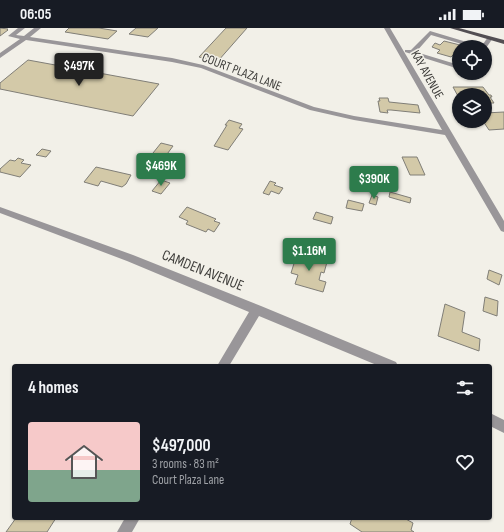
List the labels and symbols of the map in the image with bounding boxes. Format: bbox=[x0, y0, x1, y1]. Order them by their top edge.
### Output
street label: KAY AVENUE bbox=[407, 47, 447, 102]
street label: COURT PLAZA LANE bbox=[200, 49, 284, 94]
pin: $497K bbox=[51, 53, 107, 87]
pin: $469K bbox=[133, 153, 189, 187]
pin: $390K bbox=[346, 166, 402, 200]
pin: $1.16M bbox=[276, 238, 342, 272]
street label: CAMDEN AVENUE bbox=[159, 245, 246, 295]

